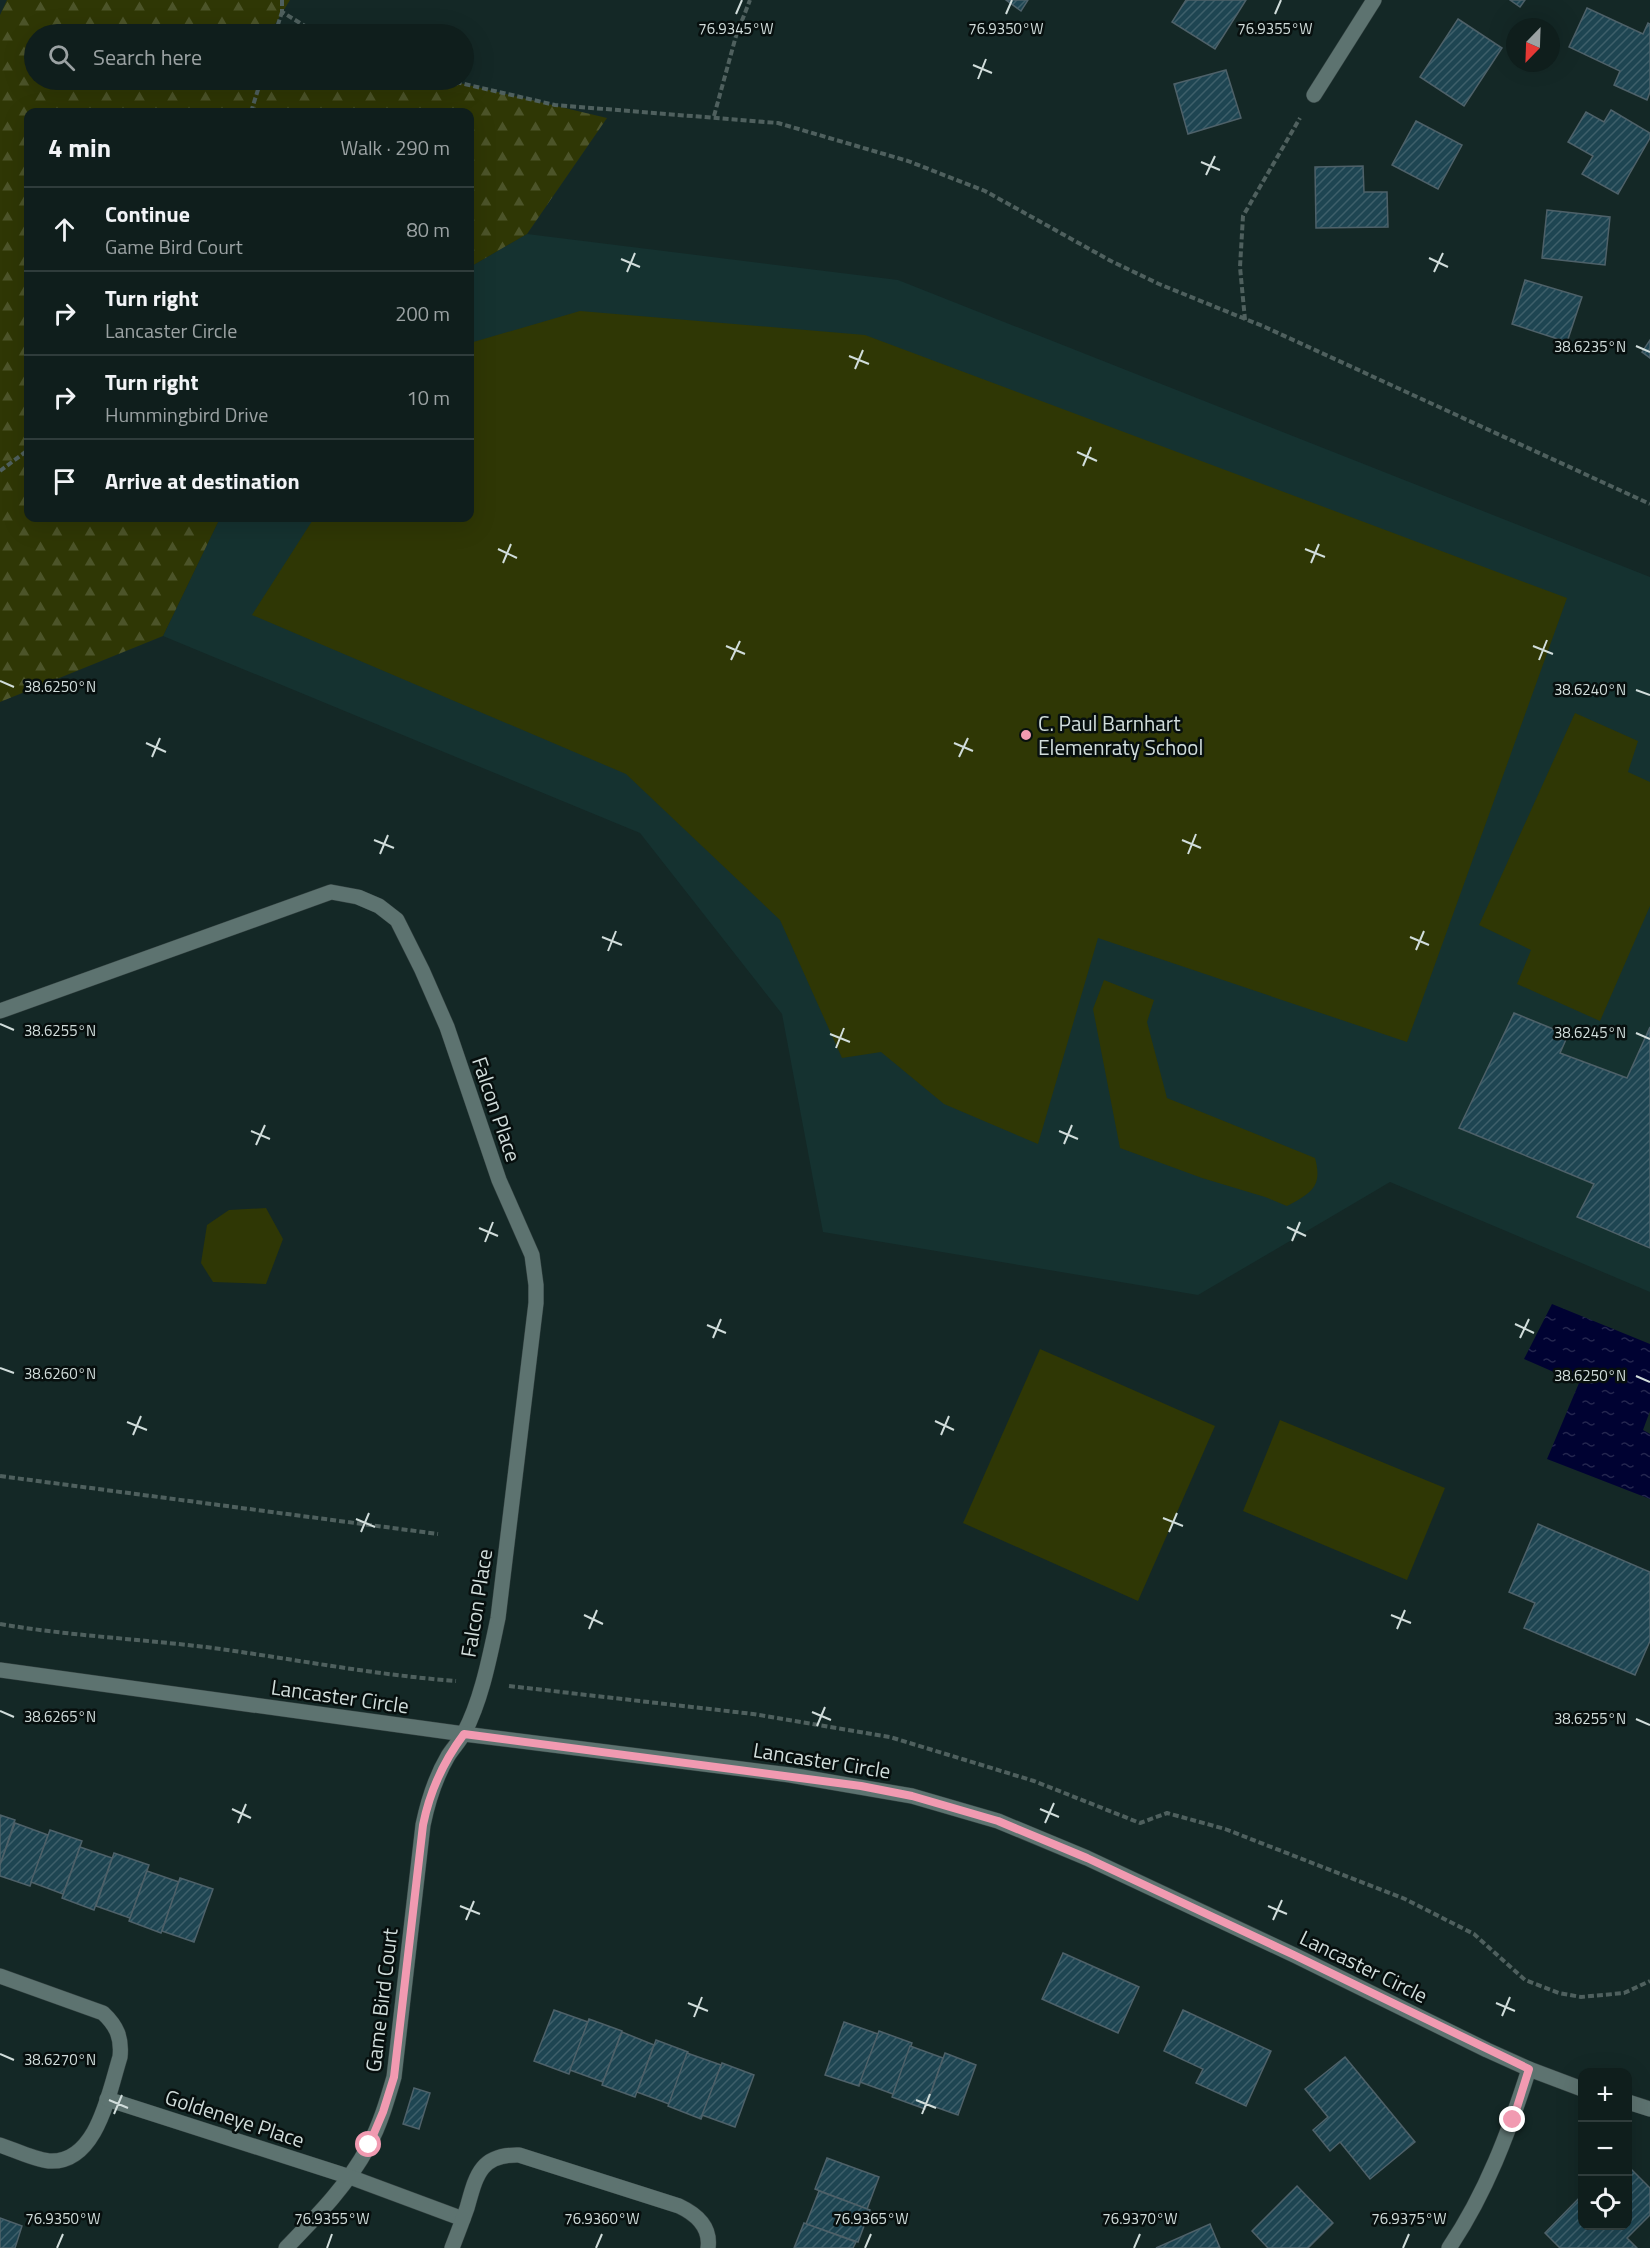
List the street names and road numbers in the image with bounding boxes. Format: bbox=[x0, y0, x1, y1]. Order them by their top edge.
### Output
street label: Falcon Place bbox=[464, 1052, 530, 1166]
street label: Falcon Place bbox=[452, 1547, 500, 1659]
street label: Lancaster Circle bbox=[269, 1670, 411, 1722]
street label: Lancaster Circle bbox=[751, 1733, 893, 1787]
street label: Lancaster Circle bbox=[1295, 1921, 1433, 2011]
street label: Game Bird Court bbox=[356, 1926, 406, 2074]
street label: Goldeneye Place bbox=[161, 2080, 309, 2156]

